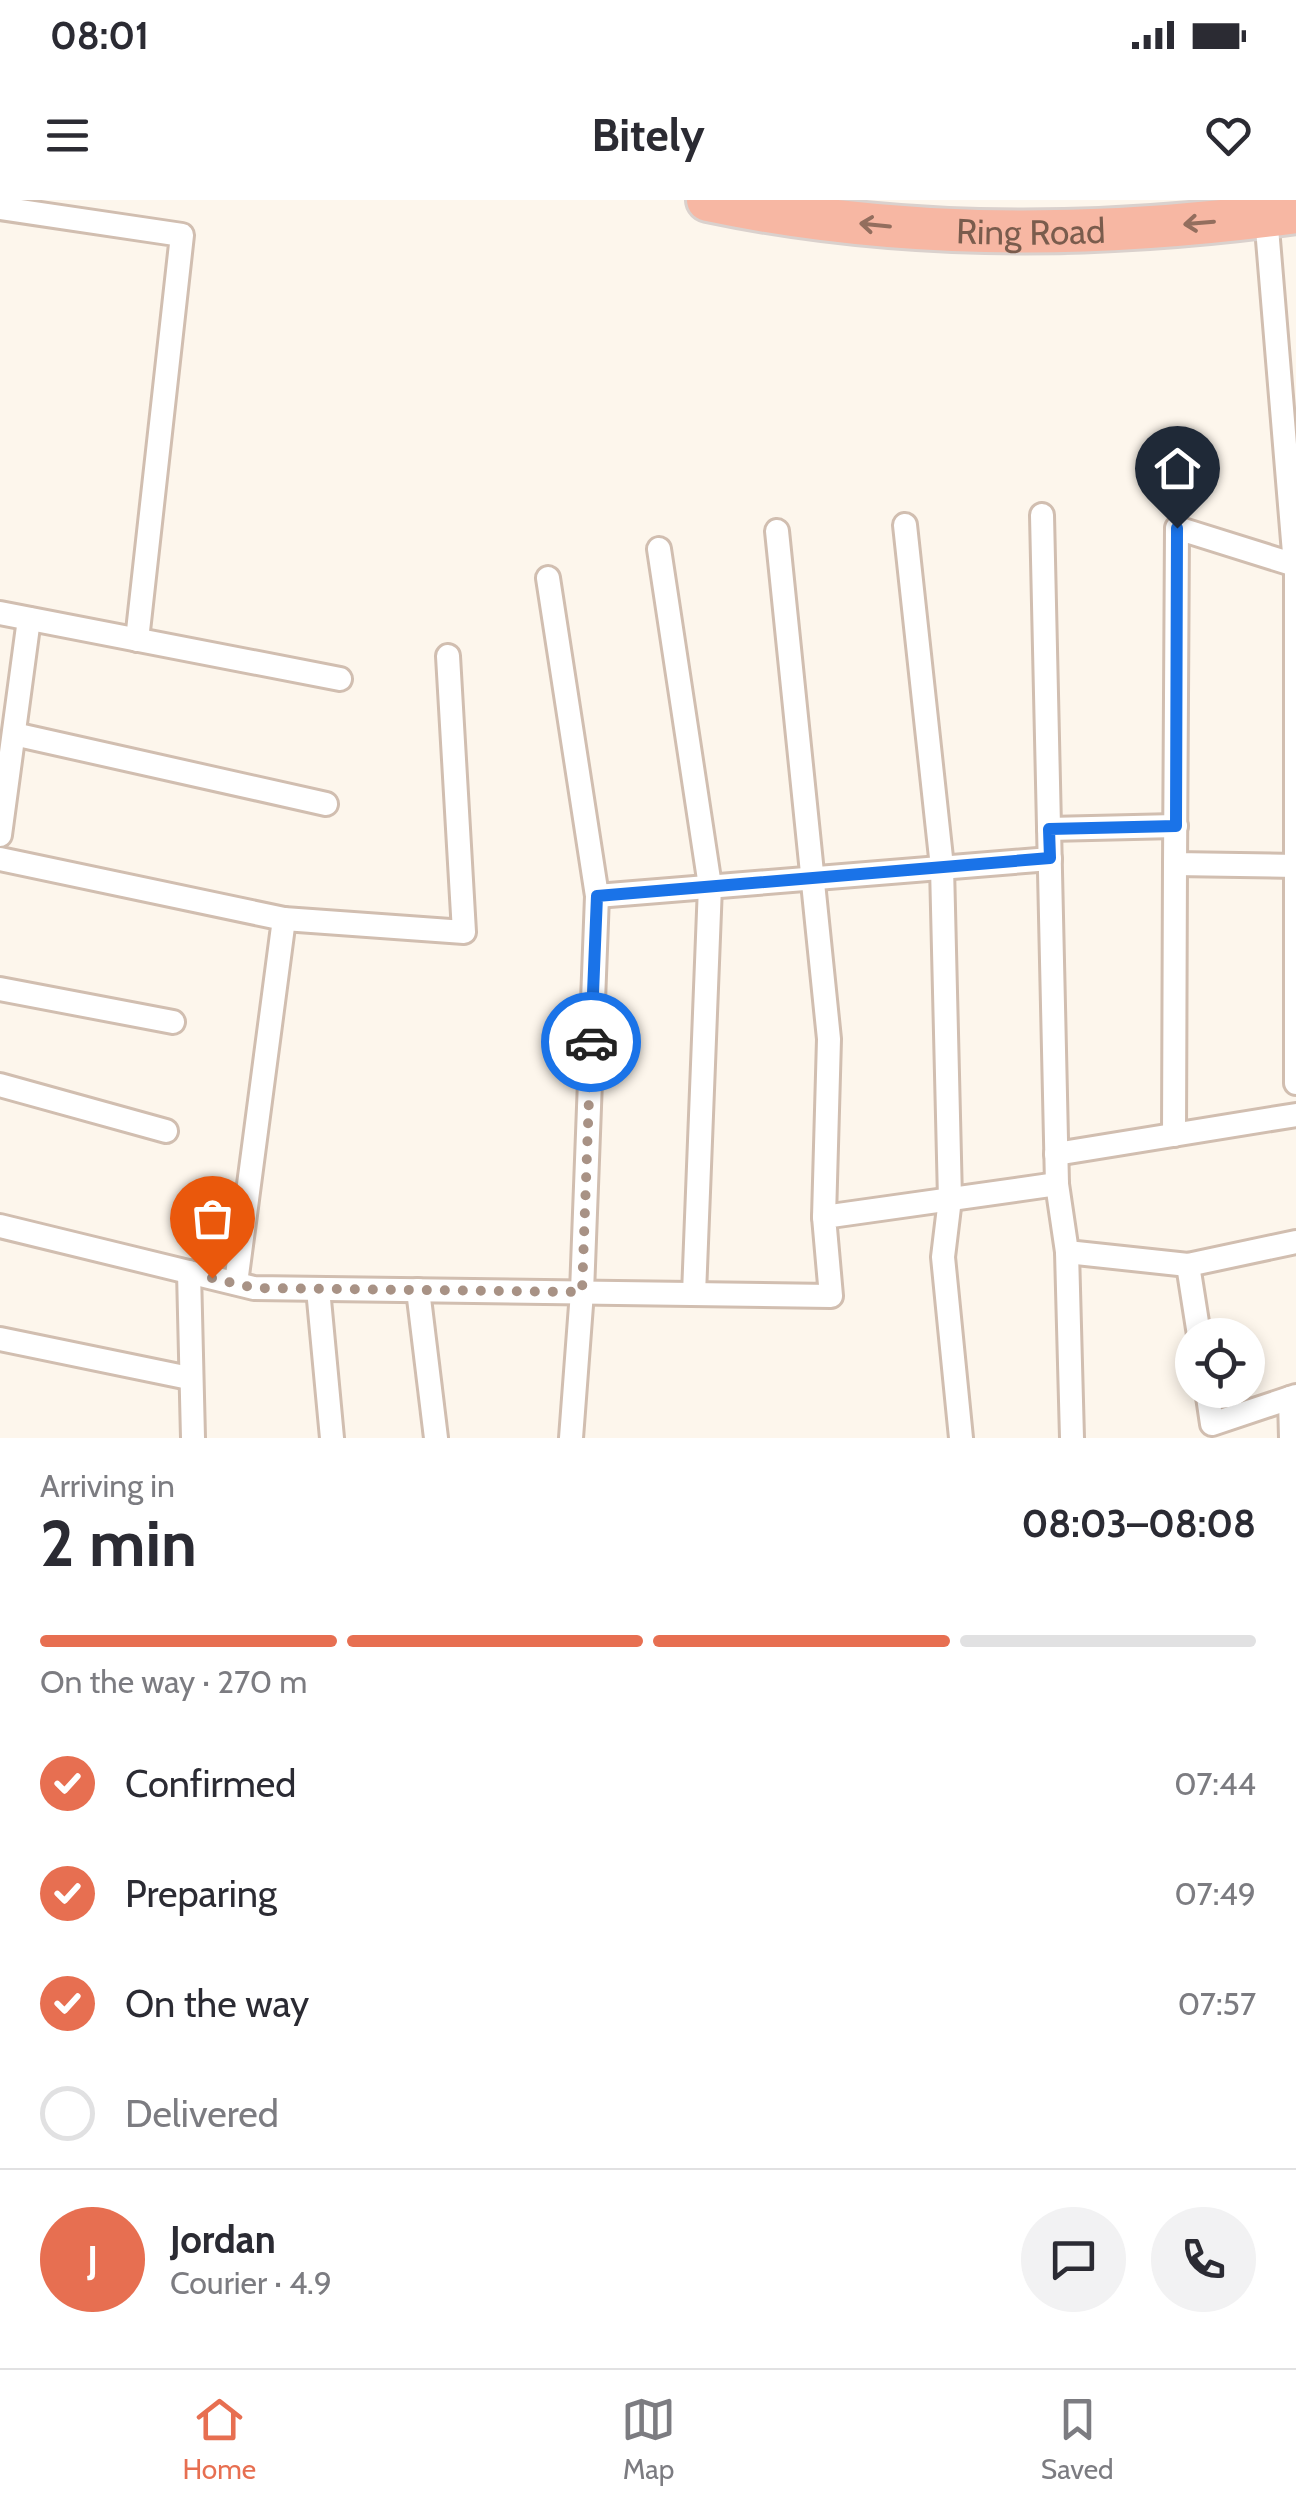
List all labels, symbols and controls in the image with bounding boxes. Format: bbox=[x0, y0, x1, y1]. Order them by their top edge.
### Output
text: 08:01 bbox=[50, 12, 149, 59]
icon: menu bbox=[40, 108, 95, 163]
text: Bitely bbox=[591, 108, 705, 162]
icon: heart bbox=[1201, 108, 1256, 163]
street label: Ring Road bbox=[956, 208, 1106, 253]
one-way arrow bbox=[1184, 214, 1216, 233]
one-way arrow bbox=[859, 216, 891, 235]
pin bbox=[1135, 426, 1220, 529]
icon: home bbox=[1150, 441, 1205, 496]
courier bbox=[541, 992, 641, 1092]
icon: car bbox=[564, 1015, 619, 1070]
pin bbox=[170, 1176, 255, 1279]
icon: bag bbox=[185, 1191, 240, 1246]
map controls bbox=[1175, 1318, 1265, 1408]
button: locate bbox=[1175, 1318, 1265, 1408]
text: Arriving in bbox=[40, 1466, 175, 1505]
text: 08:03–08:08 bbox=[1021, 1500, 1256, 1547]
text: 2 min bbox=[40, 1503, 197, 1582]
text: On the way · 270 m bbox=[40, 1662, 307, 1701]
icon: check bbox=[40, 1756, 95, 1811]
text: Confirmed bbox=[125, 1760, 296, 1807]
text: 07:44 bbox=[1174, 1764, 1256, 1803]
icon: check bbox=[40, 1866, 95, 1921]
text: Preparing bbox=[125, 1870, 277, 1917]
text: 07:49 bbox=[1175, 1874, 1256, 1913]
icon: check bbox=[40, 1976, 95, 2031]
text: On the way bbox=[125, 1980, 309, 2027]
text: 07:57 bbox=[1178, 1984, 1256, 2023]
text: Delivered bbox=[125, 2090, 279, 2137]
button: chat bbox=[1021, 2207, 1126, 2312]
button: phone bbox=[1151, 2207, 1256, 2312]
text: Jordan bbox=[170, 2216, 276, 2263]
text: J bbox=[87, 2236, 98, 2283]
text: Courier · 4.9 bbox=[170, 2263, 332, 2302]
tab: Home bbox=[182, 2392, 256, 2486]
tab: Map bbox=[621, 2392, 676, 2486]
tab: Saved bbox=[1041, 2392, 1114, 2486]

